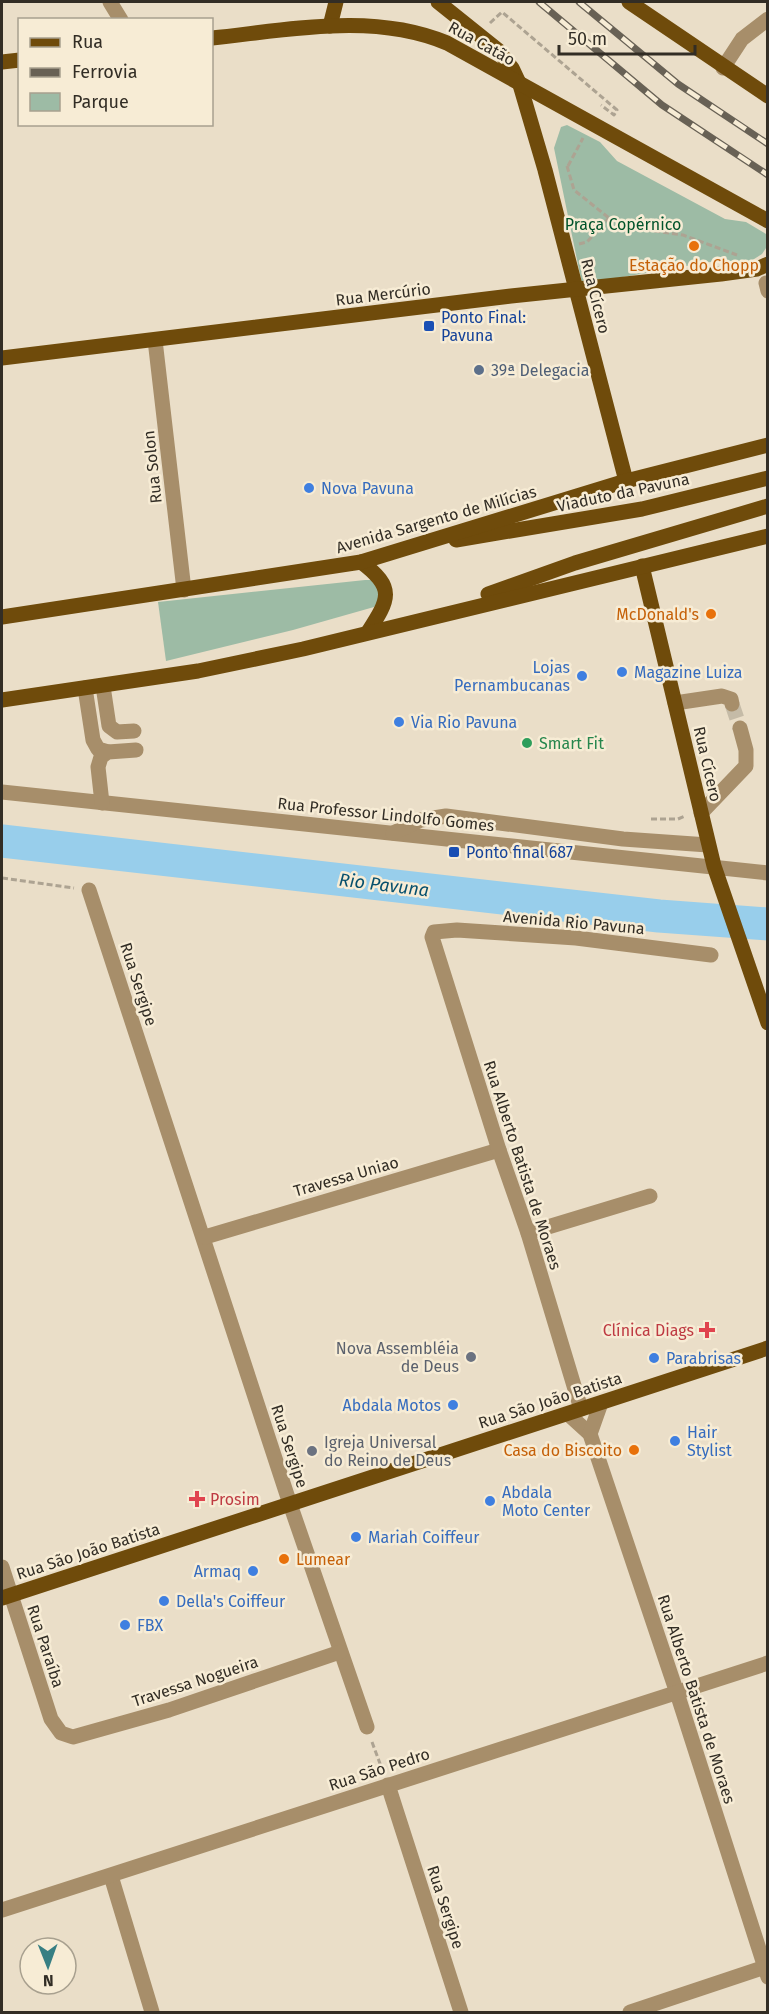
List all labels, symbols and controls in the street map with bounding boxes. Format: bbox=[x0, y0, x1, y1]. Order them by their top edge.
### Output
street label: Rua Catão bbox=[445, 17, 518, 69]
legend bbox=[18, 18, 213, 126]
scale bar bbox=[559, 18, 696, 56]
text: 50 m bbox=[568, 28, 607, 50]
text: Rua bbox=[72, 31, 103, 53]
text: Ferrovia bbox=[72, 61, 138, 83]
text: Parque bbox=[72, 91, 129, 113]
park label: Praça Copérnico bbox=[565, 215, 681, 235]
marker: Estação do Chopp bbox=[687, 239, 701, 253]
place label: Estação do Chopp bbox=[629, 256, 759, 276]
street label: Rua Cícero bbox=[577, 257, 614, 336]
street label: Rua Mercúrio bbox=[334, 279, 432, 310]
place label: Ponto Final: Pavuna bbox=[441, 308, 526, 345]
marker: Ponto Final: Pavuna bbox=[422, 319, 436, 333]
place label: 39ª Delegacia bbox=[491, 361, 589, 380]
marker: 39ª Delegacia bbox=[472, 363, 486, 377]
street label: Rua Solon bbox=[139, 429, 166, 504]
street label: Viaduto da Pavuna bbox=[555, 469, 691, 516]
place label: Nova Pavuna bbox=[321, 479, 414, 498]
marker: Nova Pavuna bbox=[302, 481, 316, 495]
street label: Avenida Sargento de Milícias bbox=[334, 482, 539, 557]
place label: McDonald's bbox=[616, 605, 699, 624]
marker: McDonald's bbox=[704, 607, 718, 621]
place label: Lojas Pernambucanas bbox=[454, 658, 570, 695]
place label: Magazine Luiza bbox=[634, 663, 743, 682]
marker: Magazine Luiza bbox=[615, 665, 629, 679]
marker: Lojas Pernambucanas bbox=[575, 669, 589, 683]
place label: Via Rio Pavuna bbox=[411, 713, 517, 732]
marker: Via Rio Pavuna bbox=[392, 715, 406, 729]
street label: Rua Cícero bbox=[690, 725, 725, 804]
place label: Smart Fit bbox=[539, 734, 604, 753]
marker: Smart Fit bbox=[520, 736, 534, 750]
street label: Rua Professor Lindolfo Gomes bbox=[277, 794, 495, 835]
place label: Ponto final 687 bbox=[466, 843, 573, 862]
marker: Ponto final 687 bbox=[447, 845, 461, 859]
water label: Rio Pavuna bbox=[338, 869, 430, 901]
street label: Avenida Rio Pavuna bbox=[502, 907, 646, 938]
street label: Rua Sergipe bbox=[116, 940, 161, 1028]
street label: Rua Alberto Batista de Moraes bbox=[480, 1058, 565, 1272]
street label: Travessa Uniao bbox=[291, 1152, 401, 1201]
place label: Clínica Diags bbox=[603, 1321, 694, 1340]
marker: Clínica Diags bbox=[698, 1321, 716, 1339]
place label: Nova Assembléia de Deus bbox=[336, 1339, 459, 1376]
place label: Parabrisas bbox=[666, 1349, 741, 1368]
marker: Nova Assembléia de Deus bbox=[464, 1350, 478, 1364]
marker: Parabrisas bbox=[647, 1351, 661, 1365]
street label: Rua São João Batista bbox=[476, 1368, 624, 1433]
place label: Abdala Motos bbox=[343, 1396, 441, 1415]
marker: Abdala Motos bbox=[446, 1398, 460, 1412]
street label: Rua Sergipe bbox=[267, 1402, 312, 1490]
place label: Hair Stylist bbox=[687, 1423, 732, 1460]
place label: Igreja Universal do Reino de Deus bbox=[324, 1433, 451, 1470]
marker: Hair Stylist bbox=[668, 1434, 682, 1448]
place label: Casa do Biscoito bbox=[503, 1441, 622, 1460]
marker: Casa do Biscoito bbox=[627, 1443, 641, 1457]
marker: Igreja Universal do Reino de Deus bbox=[305, 1444, 319, 1458]
place label: Abdala Moto Center bbox=[502, 1483, 591, 1520]
marker: Prosim bbox=[188, 1490, 206, 1508]
place label: Prosim bbox=[210, 1490, 260, 1509]
marker: Abdala Moto Center bbox=[483, 1494, 497, 1508]
street label: Rua São João Batista bbox=[14, 1519, 162, 1584]
place label: Mariah Coiffeur bbox=[368, 1528, 480, 1547]
marker: Mariah Coiffeur bbox=[349, 1530, 363, 1544]
place label: Lumear bbox=[296, 1550, 351, 1569]
marker: Lumear bbox=[277, 1552, 291, 1566]
place label: Armaq bbox=[194, 1562, 241, 1581]
marker: Armaq bbox=[246, 1564, 260, 1578]
place label: Della's Coiffeur bbox=[176, 1592, 286, 1611]
street label: Rua Alberto Batista de Moraes bbox=[654, 1592, 739, 1806]
marker: Della's Coiffeur bbox=[157, 1594, 171, 1608]
street label: Rua Paraíba bbox=[23, 1602, 68, 1690]
place label: FBX bbox=[137, 1616, 163, 1635]
marker: FBX bbox=[118, 1618, 132, 1632]
street label: Travessa Nogueira bbox=[130, 1652, 261, 1711]
street label: Rua São Pedro bbox=[326, 1744, 432, 1795]
street label: Rua Sergipe bbox=[423, 1863, 468, 1951]
north arrow bbox=[18, 1936, 78, 1996]
text: N bbox=[43, 1971, 54, 1990]

